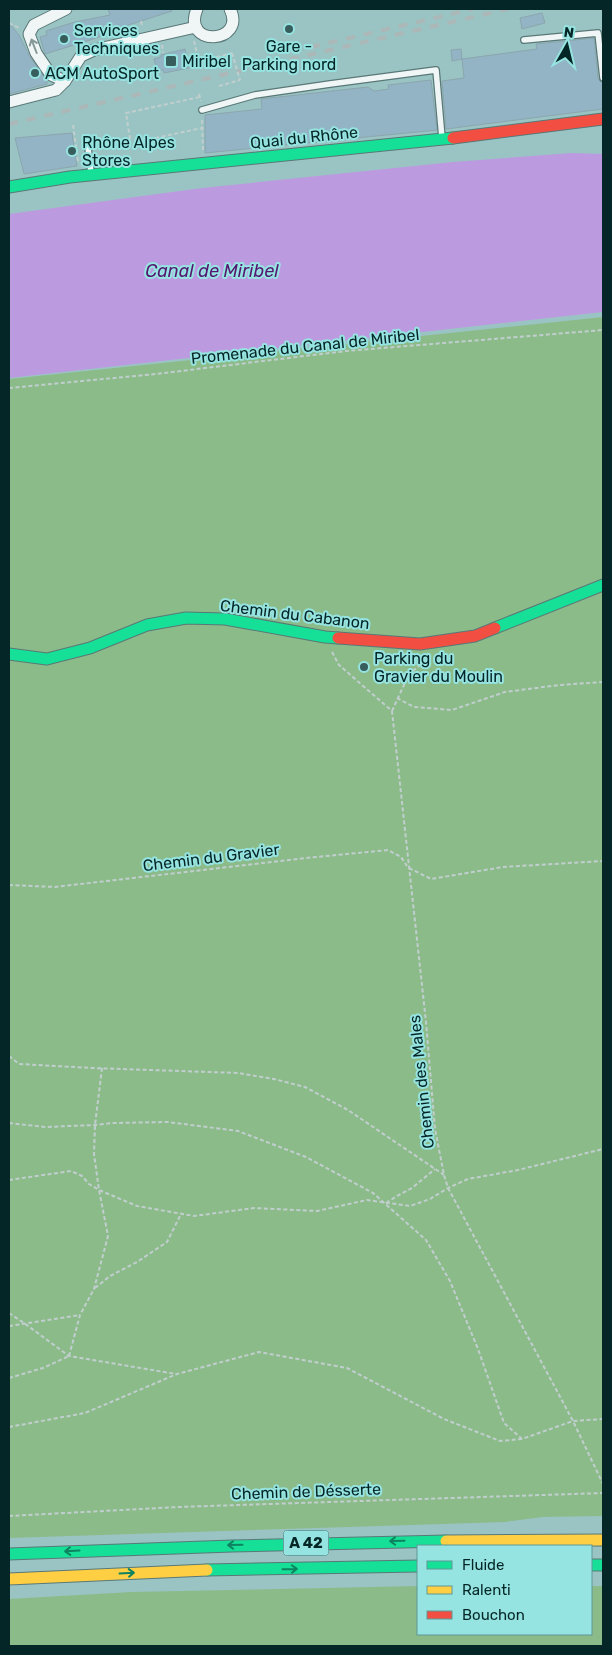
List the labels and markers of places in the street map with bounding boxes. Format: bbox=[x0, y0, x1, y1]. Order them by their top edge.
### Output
place label: Services Techniques bbox=[74, 21, 159, 58]
marker: Gare - Parking nord bbox=[283, 23, 295, 35]
marker: Services Techniques bbox=[58, 33, 70, 45]
place label: Gare - Parking nord bbox=[242, 37, 336, 74]
place label: Miribel bbox=[182, 52, 231, 71]
marker: Miribel bbox=[164, 54, 178, 68]
place label: ACM AutoSport bbox=[45, 64, 159, 83]
marker: ACM AutoSport bbox=[29, 67, 41, 79]
place label: Rhône Alpes Stores bbox=[82, 133, 175, 170]
marker: Rhône Alpes Stores bbox=[66, 145, 78, 157]
place label: Parking du Gravier du Moulin bbox=[374, 649, 503, 686]
marker: Parking du Gravier du Moulin bbox=[358, 661, 370, 673]

